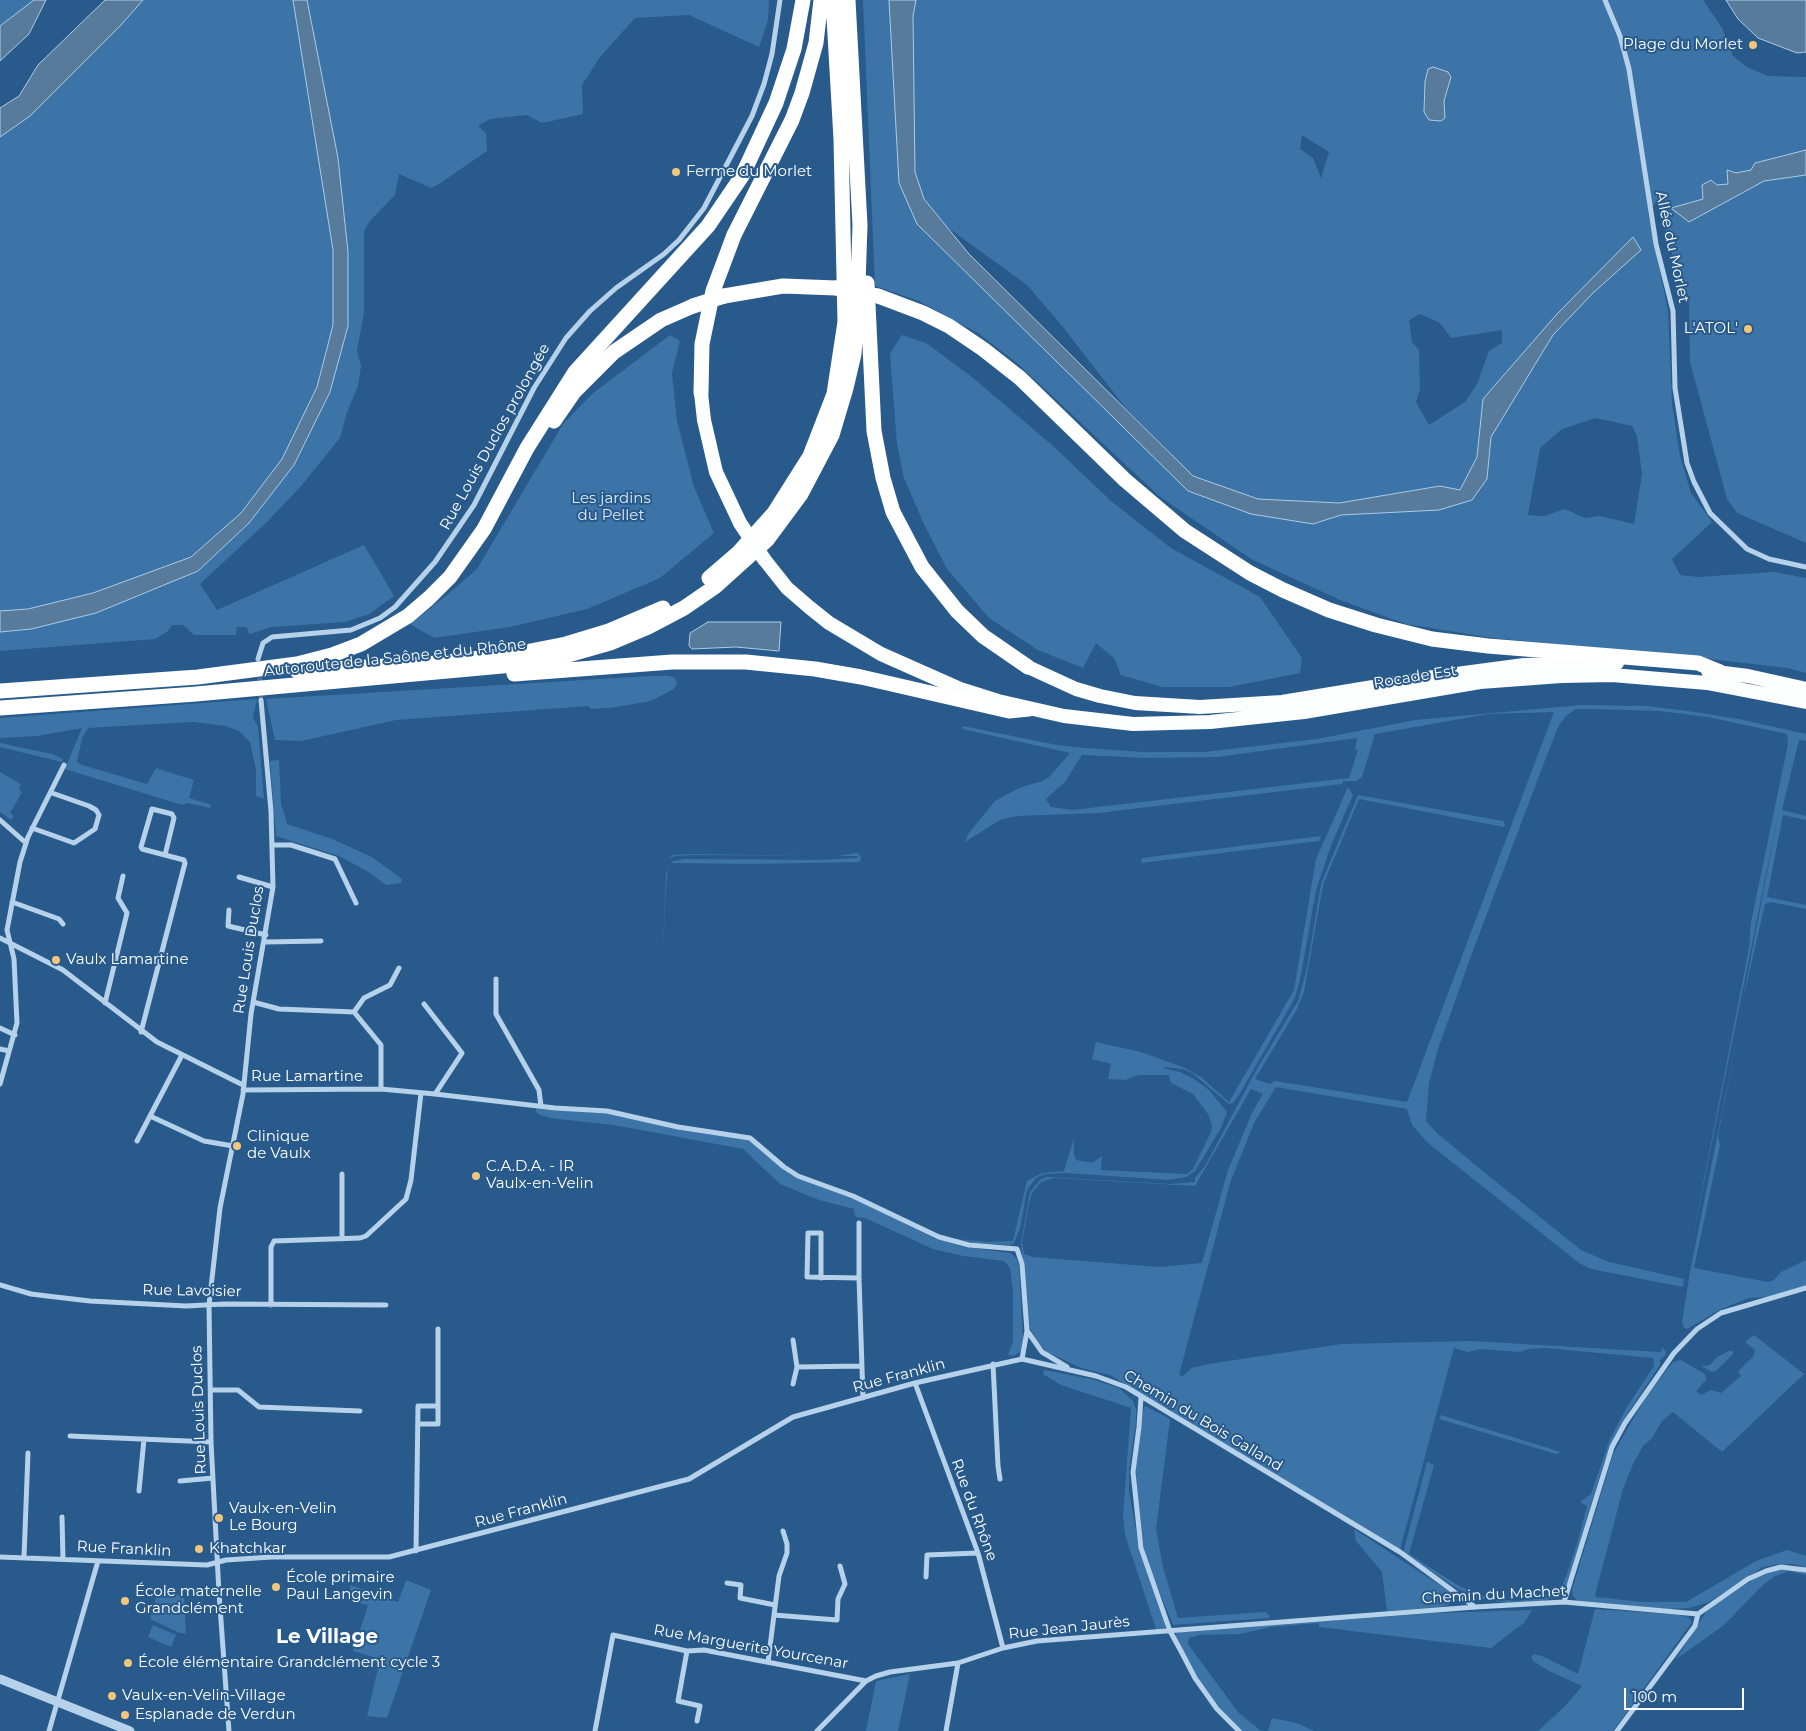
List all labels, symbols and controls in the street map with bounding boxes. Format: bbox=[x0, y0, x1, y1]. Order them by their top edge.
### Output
place label: Plage du Morlet bbox=[1623, 36, 1743, 54]
marker: Plage du Morlet bbox=[1747, 39, 1759, 51]
place label: Ferme du Morlet bbox=[686, 163, 812, 181]
marker: Ferme du Morlet bbox=[670, 166, 682, 178]
street label: Allée du Morlet bbox=[1651, 189, 1693, 305]
place label: L'ATOL' bbox=[1684, 320, 1738, 338]
marker: L'ATOL' bbox=[1742, 323, 1754, 335]
street label: Rue Louis Duclos prolongée bbox=[436, 341, 554, 533]
park label: Les jardins du Pellet bbox=[571, 490, 651, 525]
street label: Autoroute de la Saône et du Rhône bbox=[263, 635, 527, 681]
street label: Rocade Est bbox=[1372, 662, 1458, 692]
street label: Rue Louis Duclos bbox=[230, 885, 268, 1015]
place label: Vaulx Lamartine bbox=[66, 951, 189, 969]
marker: Vaulx Lamartine bbox=[50, 954, 62, 966]
street label: Rue Lamartine bbox=[251, 1068, 363, 1086]
place label: Clinique de Vaulx bbox=[247, 1128, 311, 1163]
marker: Clinique de Vaulx bbox=[231, 1140, 243, 1152]
place label: C.A.D.A. - IR Vaulx-en-Velin bbox=[486, 1158, 594, 1193]
marker: C.A.D.A. - IR Vaulx-en-Velin bbox=[470, 1170, 482, 1182]
street label: Rue Lavoisier bbox=[142, 1281, 242, 1301]
street label: Rue Louis Duclos bbox=[188, 1345, 210, 1475]
street label: Rue Franklin bbox=[851, 1355, 947, 1397]
street label: Chemin du Bois Galland bbox=[1120, 1366, 1286, 1476]
street label: Rue du Rhône bbox=[947, 1456, 1001, 1564]
street label: Rue Franklin bbox=[473, 1490, 569, 1532]
place label: Vaulx-en-Velin Le Bourg bbox=[229, 1500, 337, 1535]
marker: Vaulx-en-Velin Le Bourg bbox=[213, 1512, 225, 1524]
street label: Rue Franklin bbox=[76, 1538, 172, 1560]
place label: Khatchkar bbox=[209, 1540, 287, 1558]
marker: Khatchkar bbox=[193, 1543, 205, 1555]
place label: École primaire Paul Langevin bbox=[286, 1569, 394, 1604]
marker: École primaire Paul Langevin bbox=[270, 1581, 282, 1593]
street label: Chemin du Machet bbox=[1421, 1582, 1567, 1608]
place label: École maternelle Grandclément bbox=[135, 1583, 262, 1618]
marker: École maternelle Grandclément bbox=[119, 1595, 131, 1607]
street label: Rue Jean Jaurès bbox=[1007, 1613, 1131, 1643]
street label: Rue Marguerite Yourcenar bbox=[652, 1621, 850, 1673]
district label: Le Village bbox=[276, 1625, 378, 1649]
place label: École élémentaire Grandclément cycle 3 bbox=[138, 1654, 440, 1672]
marker: École élémentaire Grandclément cycle 3 bbox=[122, 1657, 134, 1669]
scale bar bbox=[1626, 1678, 1746, 1710]
place label: Vaulx-en-Velin-Village bbox=[122, 1687, 286, 1705]
text: 100 m bbox=[1632, 1687, 1677, 1706]
marker: Vaulx-en-Velin-Village bbox=[106, 1690, 118, 1702]
place label: Esplanade de Verdun bbox=[135, 1706, 296, 1724]
marker: Esplanade de Verdun bbox=[119, 1709, 131, 1721]

